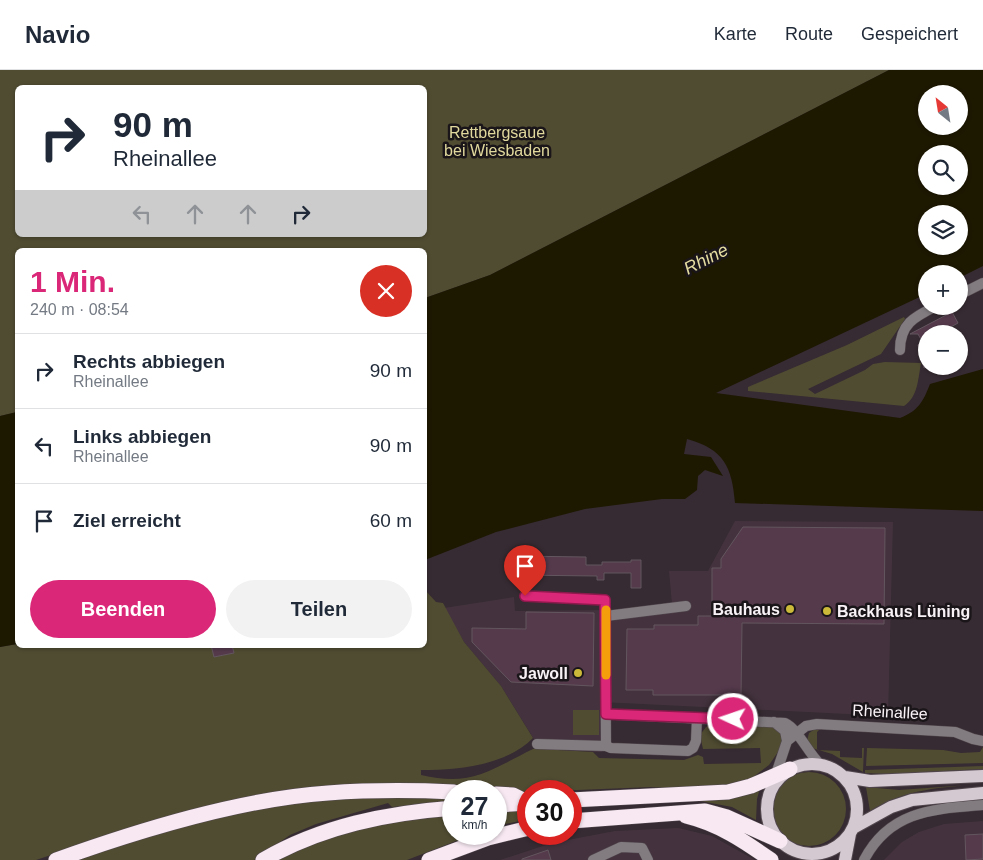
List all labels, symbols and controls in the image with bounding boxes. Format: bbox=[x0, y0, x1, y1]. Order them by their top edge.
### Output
text: Navio bbox=[25, 21, 90, 48]
text: Karte bbox=[714, 24, 757, 44]
text: Route bbox=[785, 24, 833, 44]
text: Gespeichert bbox=[861, 24, 958, 44]
north arrow bbox=[918, 85, 968, 135]
map controls bbox=[918, 85, 968, 375]
icon: right bbox=[30, 105, 95, 170]
text: 90 m bbox=[113, 105, 193, 144]
park label: Rettbergsaue bei Wiesbaden bbox=[444, 124, 550, 159]
button: search bbox=[918, 145, 968, 195]
text: Rheinallee bbox=[113, 146, 217, 171]
icon: left bbox=[128, 200, 156, 228]
icon: ahead bbox=[181, 200, 209, 228]
icon: ahead bbox=[234, 200, 262, 228]
icon: right bbox=[287, 200, 315, 228]
button: layers bbox=[918, 205, 968, 255]
water label: Rhine bbox=[681, 239, 731, 279]
text: 1 Min. bbox=[30, 265, 115, 298]
button: close bbox=[360, 265, 412, 317]
button: + bbox=[918, 265, 968, 315]
text: 240 m · 08:54 bbox=[30, 301, 129, 318]
button: − bbox=[918, 325, 968, 375]
text: Rechts abbiegen bbox=[73, 351, 225, 372]
icon: right bbox=[30, 357, 58, 385]
text: 90 m bbox=[370, 360, 412, 381]
text: Rheinallee bbox=[73, 373, 149, 390]
text: Links abbiegen bbox=[73, 426, 211, 447]
icon: left bbox=[30, 432, 58, 460]
text: 90 m bbox=[370, 435, 412, 456]
text: Rheinallee bbox=[73, 448, 149, 465]
icon: arrive bbox=[30, 507, 58, 535]
text: Ziel erreicht bbox=[73, 510, 181, 531]
text: 60 m bbox=[370, 510, 412, 531]
pin bbox=[504, 545, 546, 596]
icon: arrive bbox=[511, 552, 539, 580]
button: Beenden bbox=[30, 580, 216, 638]
button: Teilen bbox=[226, 580, 412, 638]
place label: Bauhaus bbox=[712, 601, 780, 618]
marker: Bauhaus bbox=[784, 603, 796, 615]
place label: Backhaus Lüning bbox=[837, 603, 970, 620]
marker: Backhaus Lüning bbox=[821, 605, 833, 617]
place label: Jawoll bbox=[519, 665, 568, 682]
marker: Jawoll bbox=[572, 667, 584, 679]
position arrow bbox=[706, 692, 758, 744]
street label: Rheinallee bbox=[852, 702, 928, 722]
speed limit sign: 30 bbox=[517, 780, 582, 845]
text: 27 bbox=[461, 792, 488, 820]
text: km/h bbox=[461, 818, 488, 832]

